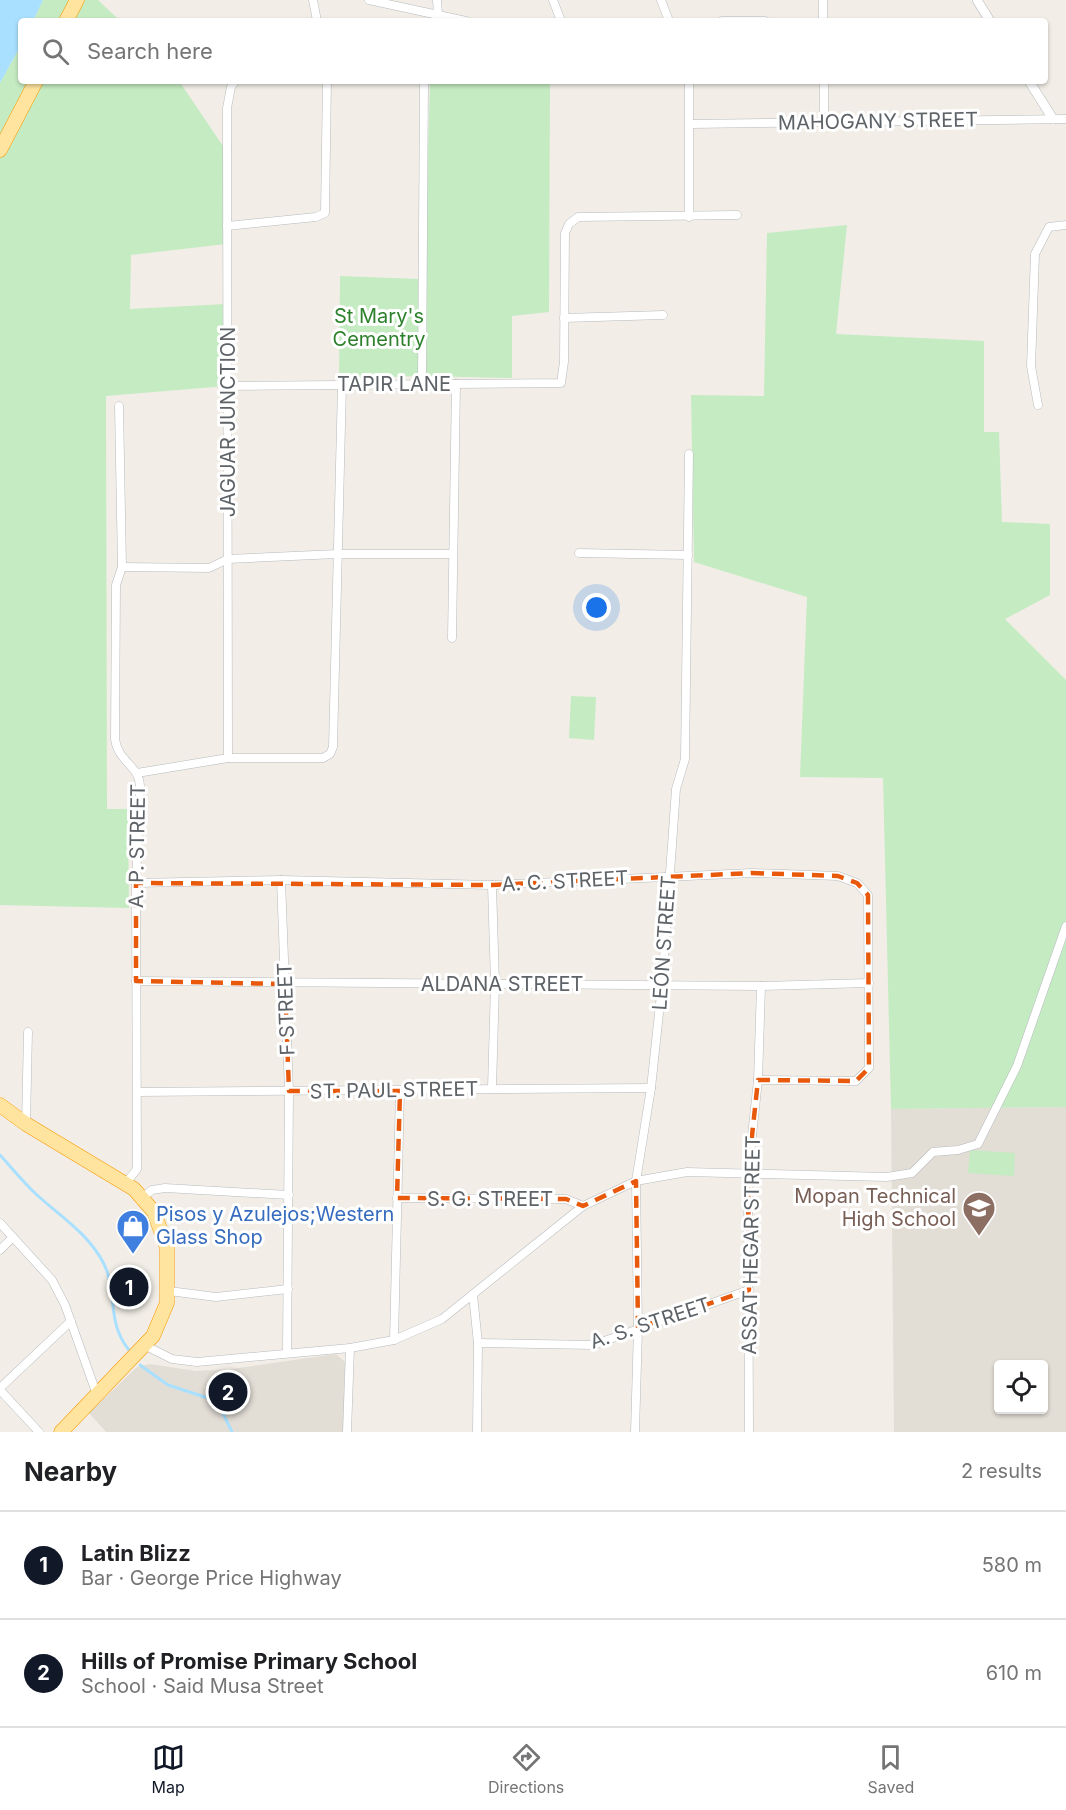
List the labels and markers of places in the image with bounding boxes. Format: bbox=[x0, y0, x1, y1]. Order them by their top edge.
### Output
place label: Mopan Technical High School bbox=[794, 1184, 956, 1231]
school or university icon: Mopan Technical High School bbox=[961, 1190, 997, 1237]
place label: Pisos y Azulejos;Western Glass Shop bbox=[156, 1202, 394, 1249]
shop icon: Pisos y Azulejos;Western Glass Shop bbox=[115, 1208, 151, 1255]
pin: 1 bbox=[110, 1264, 148, 1310]
pin: 2 bbox=[208, 1370, 248, 1414]

